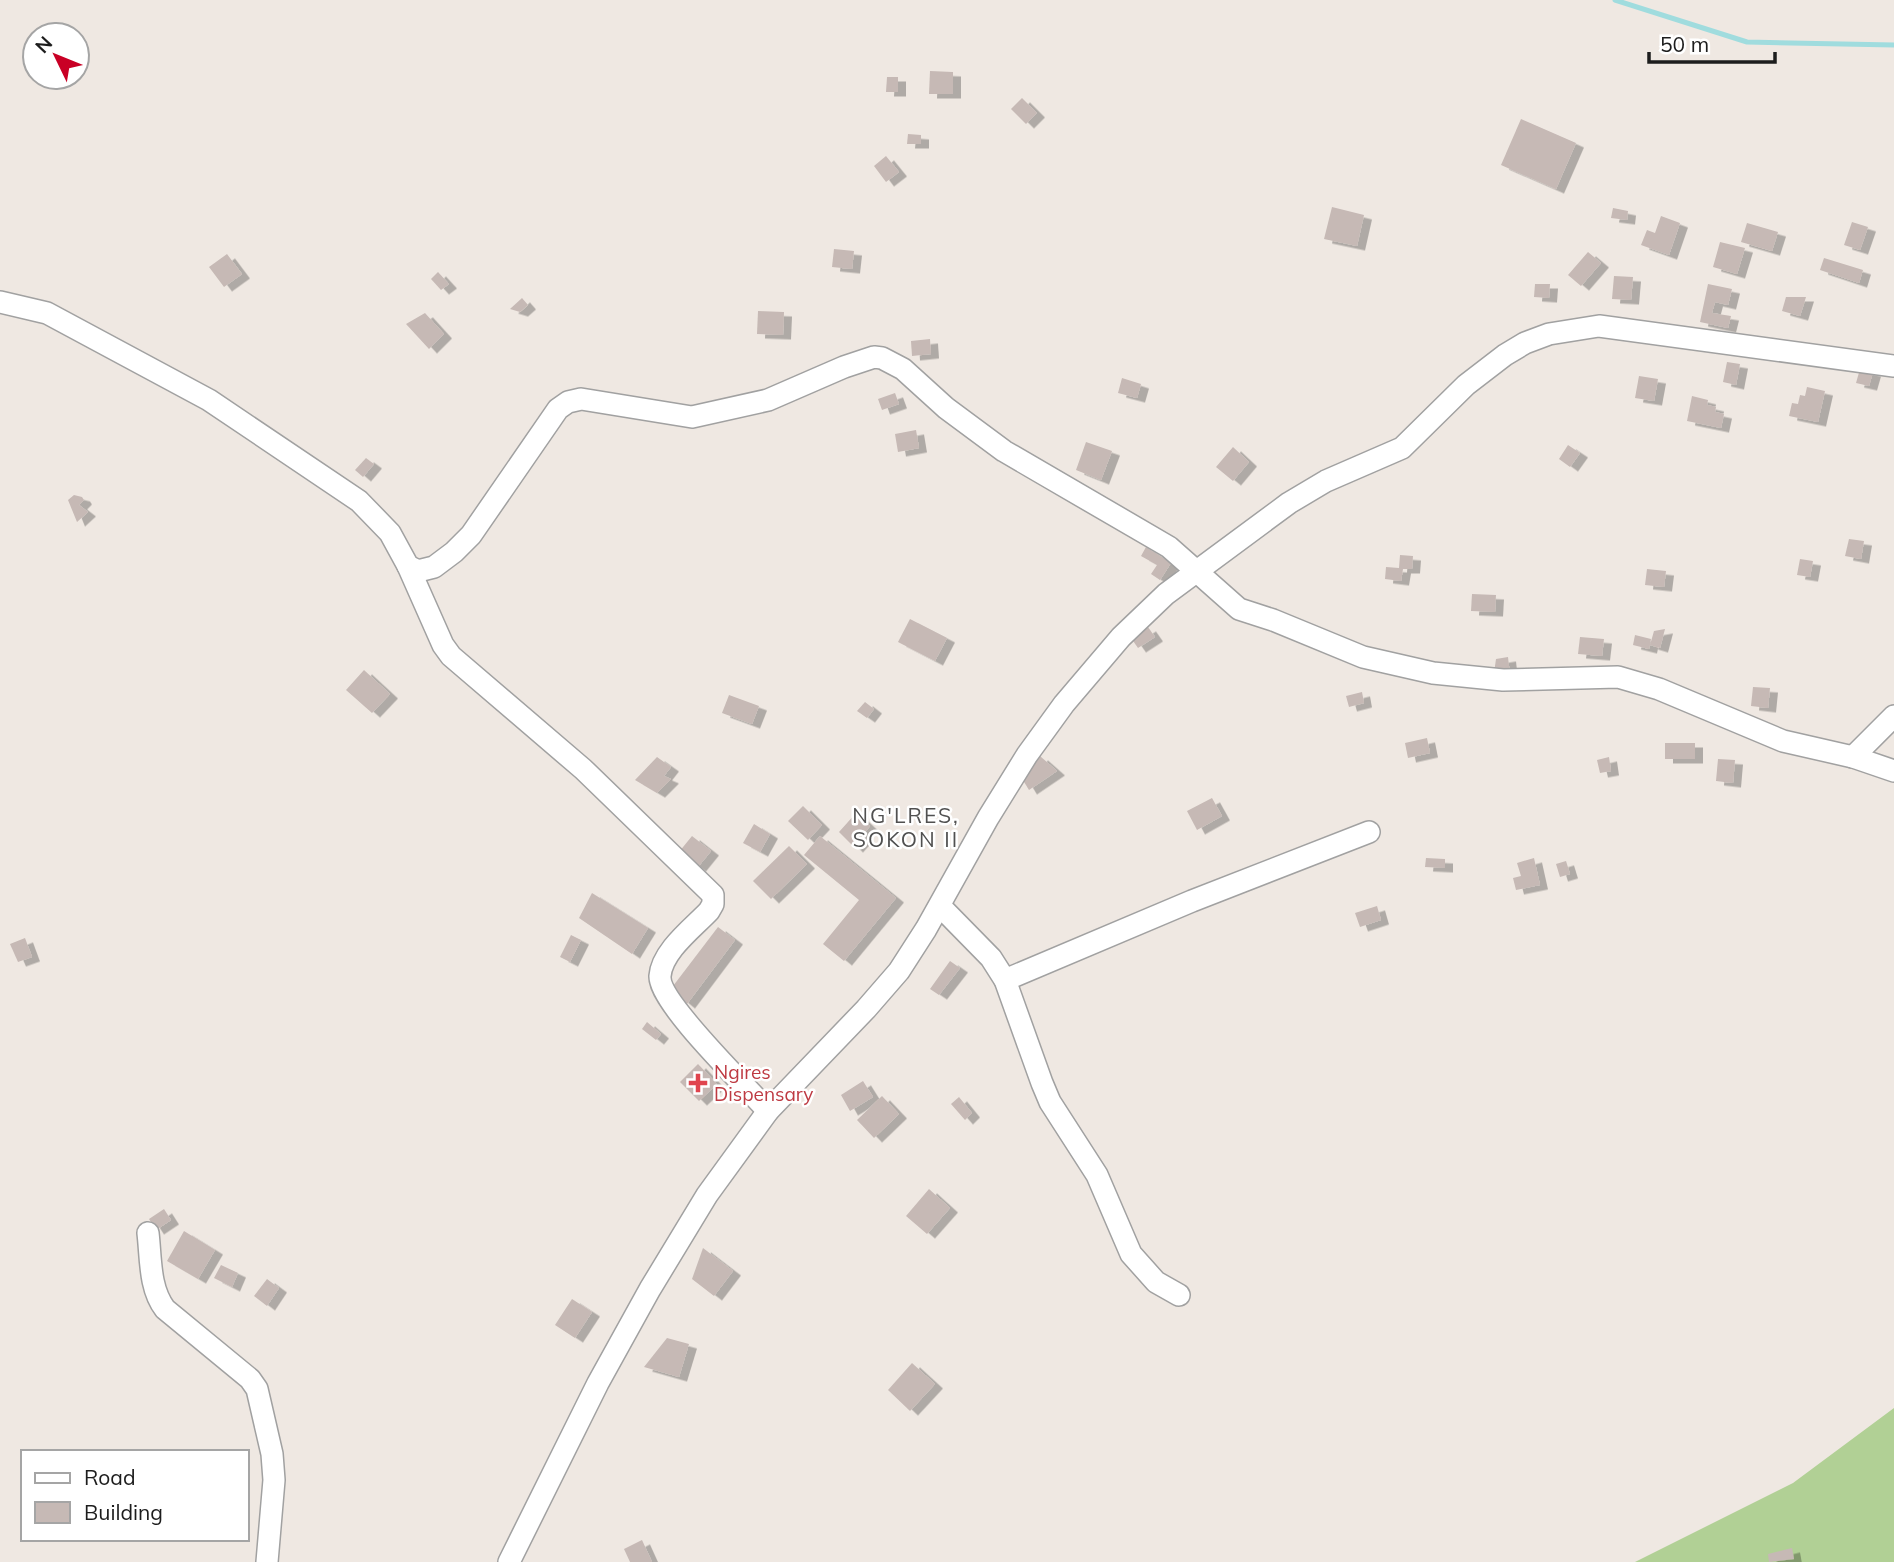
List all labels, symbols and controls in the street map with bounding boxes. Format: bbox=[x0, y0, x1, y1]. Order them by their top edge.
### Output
north arrow bbox=[21, 21, 91, 91]
scale bar bbox=[1649, 21, 1775, 65]
text: N bbox=[30, 31, 57, 58]
text: 50 m bbox=[1660, 31, 1709, 57]
district label: NG'LRES, SOKON II bbox=[852, 802, 960, 852]
place label: Ngires Dispensary bbox=[714, 1060, 813, 1106]
marker: Ngires Dispensary bbox=[688, 1073, 708, 1093]
legend bbox=[21, 1450, 248, 1541]
text: Road bbox=[84, 1464, 135, 1490]
text: Building bbox=[84, 1499, 163, 1525]

